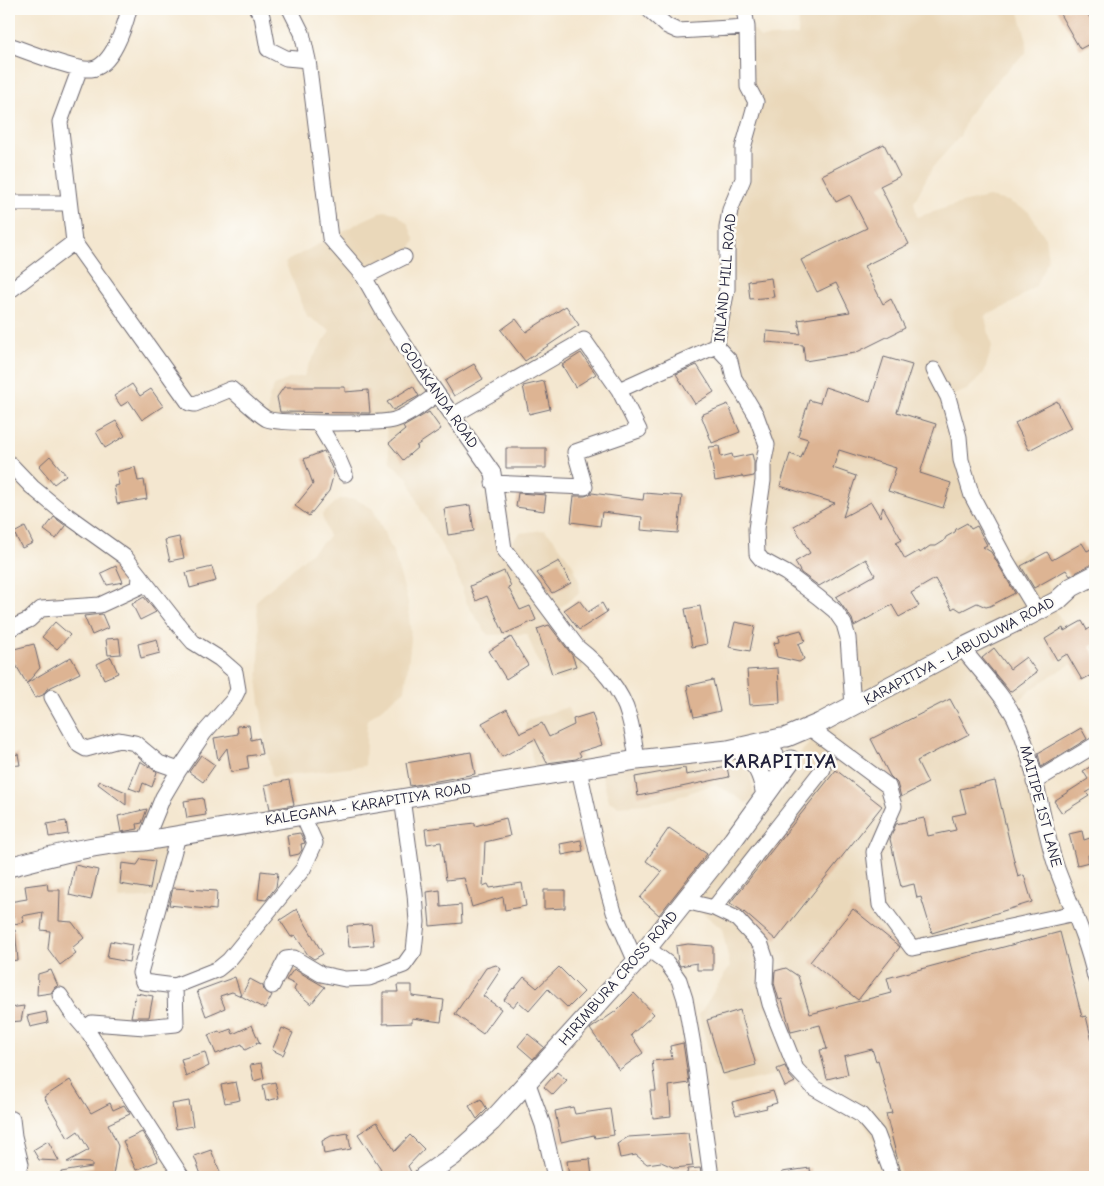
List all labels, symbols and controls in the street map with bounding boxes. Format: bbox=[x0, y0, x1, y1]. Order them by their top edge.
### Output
street label: INLAND HILL ROAD bbox=[710, 213, 740, 343]
street label: GODAKANDA ROAD bbox=[396, 338, 482, 452]
street label: KARAPITIYA - LABUDUWA ROAD bbox=[861, 593, 1057, 709]
street label: MAITIPE 1ST LANE bbox=[1016, 743, 1066, 869]
district label: KARAPITIYA bbox=[723, 750, 837, 773]
street label: KALEGANA - KARAPITIYA ROAD bbox=[264, 779, 472, 829]
street label: HIRIMBURA CROSS ROAD bbox=[555, 907, 681, 1049]

